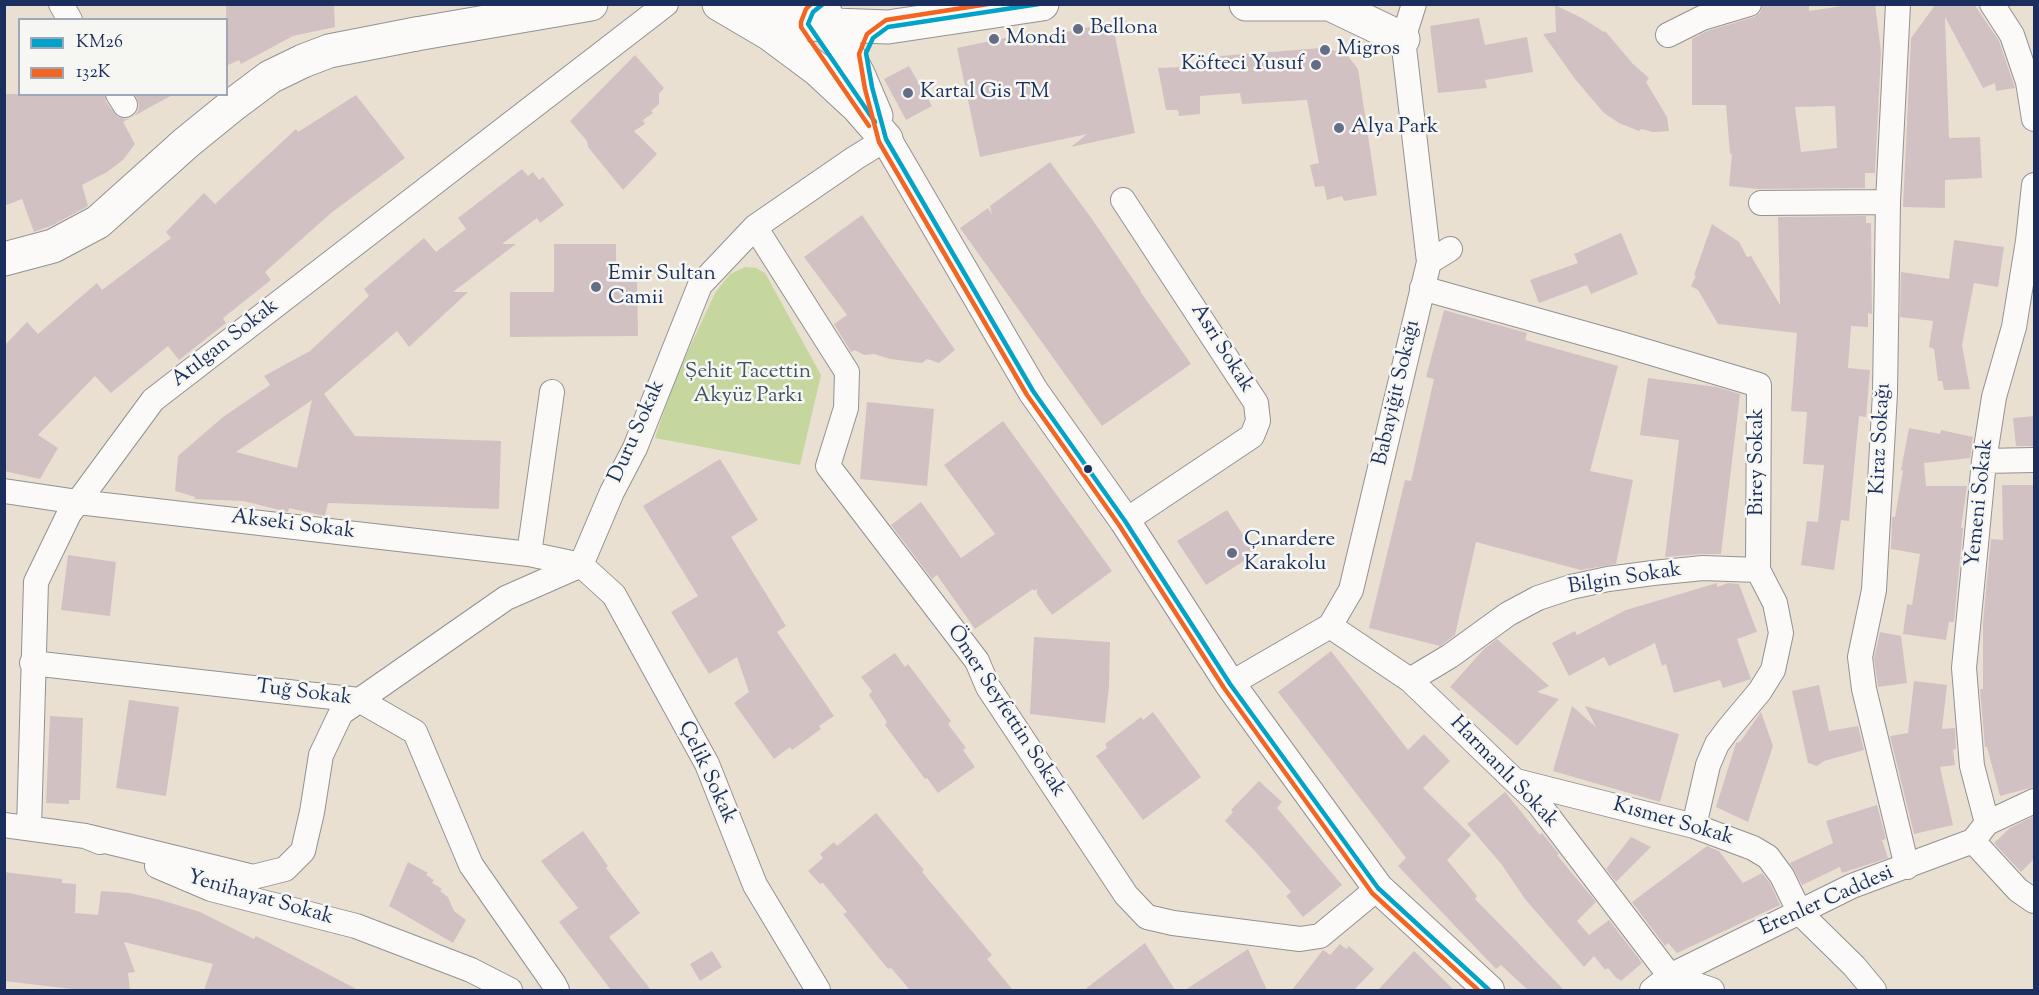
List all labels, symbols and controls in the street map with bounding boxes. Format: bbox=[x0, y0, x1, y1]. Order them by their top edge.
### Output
place label: Bellona bbox=[1090, 16, 1158, 42]
legend bbox=[18, 18, 228, 96]
marker: Bellona bbox=[1071, 22, 1085, 36]
place label: Mondi bbox=[1006, 26, 1067, 52]
text: KM26 bbox=[76, 30, 123, 56]
marker: Mondi bbox=[987, 32, 1001, 46]
place label: Migros bbox=[1337, 37, 1400, 63]
marker: Migros bbox=[1318, 43, 1332, 57]
place label: Köfteci Yusuf bbox=[1181, 52, 1304, 78]
marker: Köfteci Yusuf bbox=[1309, 58, 1323, 72]
text: 132K bbox=[76, 60, 111, 86]
place label: Kartal Gis TM bbox=[920, 80, 1050, 106]
marker: Kartal Gis TM bbox=[901, 86, 915, 100]
place label: Alya Park bbox=[1351, 115, 1438, 141]
marker: Alya Park bbox=[1332, 121, 1346, 135]
place label: Emir Sultan Camii bbox=[608, 262, 716, 312]
marker: Emir Sultan Camii bbox=[589, 280, 603, 294]
street label: Atılgan Sokak bbox=[167, 294, 285, 394]
street label: Asri Sokak bbox=[1184, 300, 1258, 398]
street label: Babayiğit Sokağı bbox=[1369, 318, 1427, 468]
park label: Şehit Tacettin Akyüz Parkı bbox=[685, 360, 811, 410]
street label: Duru Sokak bbox=[604, 377, 672, 487]
street label: Kiraz Sokağı bbox=[1866, 382, 1898, 496]
street label: Birey Sokak bbox=[1745, 408, 1771, 516]
street label: Yemeni Sokak bbox=[1962, 438, 2000, 568]
unlabelled marker bbox=[1082, 463, 1094, 475]
street label: Akseki Sokak bbox=[230, 506, 356, 546]
place label: Çınardere Karakolu bbox=[1244, 528, 1335, 578]
marker: Çınardere Karakolu bbox=[1225, 546, 1239, 560]
street label: Bilgin Sokak bbox=[1567, 559, 1683, 601]
street label: Ömer Seyfettin Sokak bbox=[940, 621, 1070, 803]
street label: Tuğ Sokak bbox=[255, 676, 353, 712]
street label: Harmanlı Sokak bbox=[1443, 712, 1563, 834]
street label: Çelik Sokak bbox=[671, 718, 741, 828]
street label: Kısmet Sokak bbox=[1610, 794, 1736, 852]
street label: Erenler Caddesi bbox=[1756, 861, 1898, 943]
street label: Yenihayat Sokak bbox=[184, 866, 336, 932]

